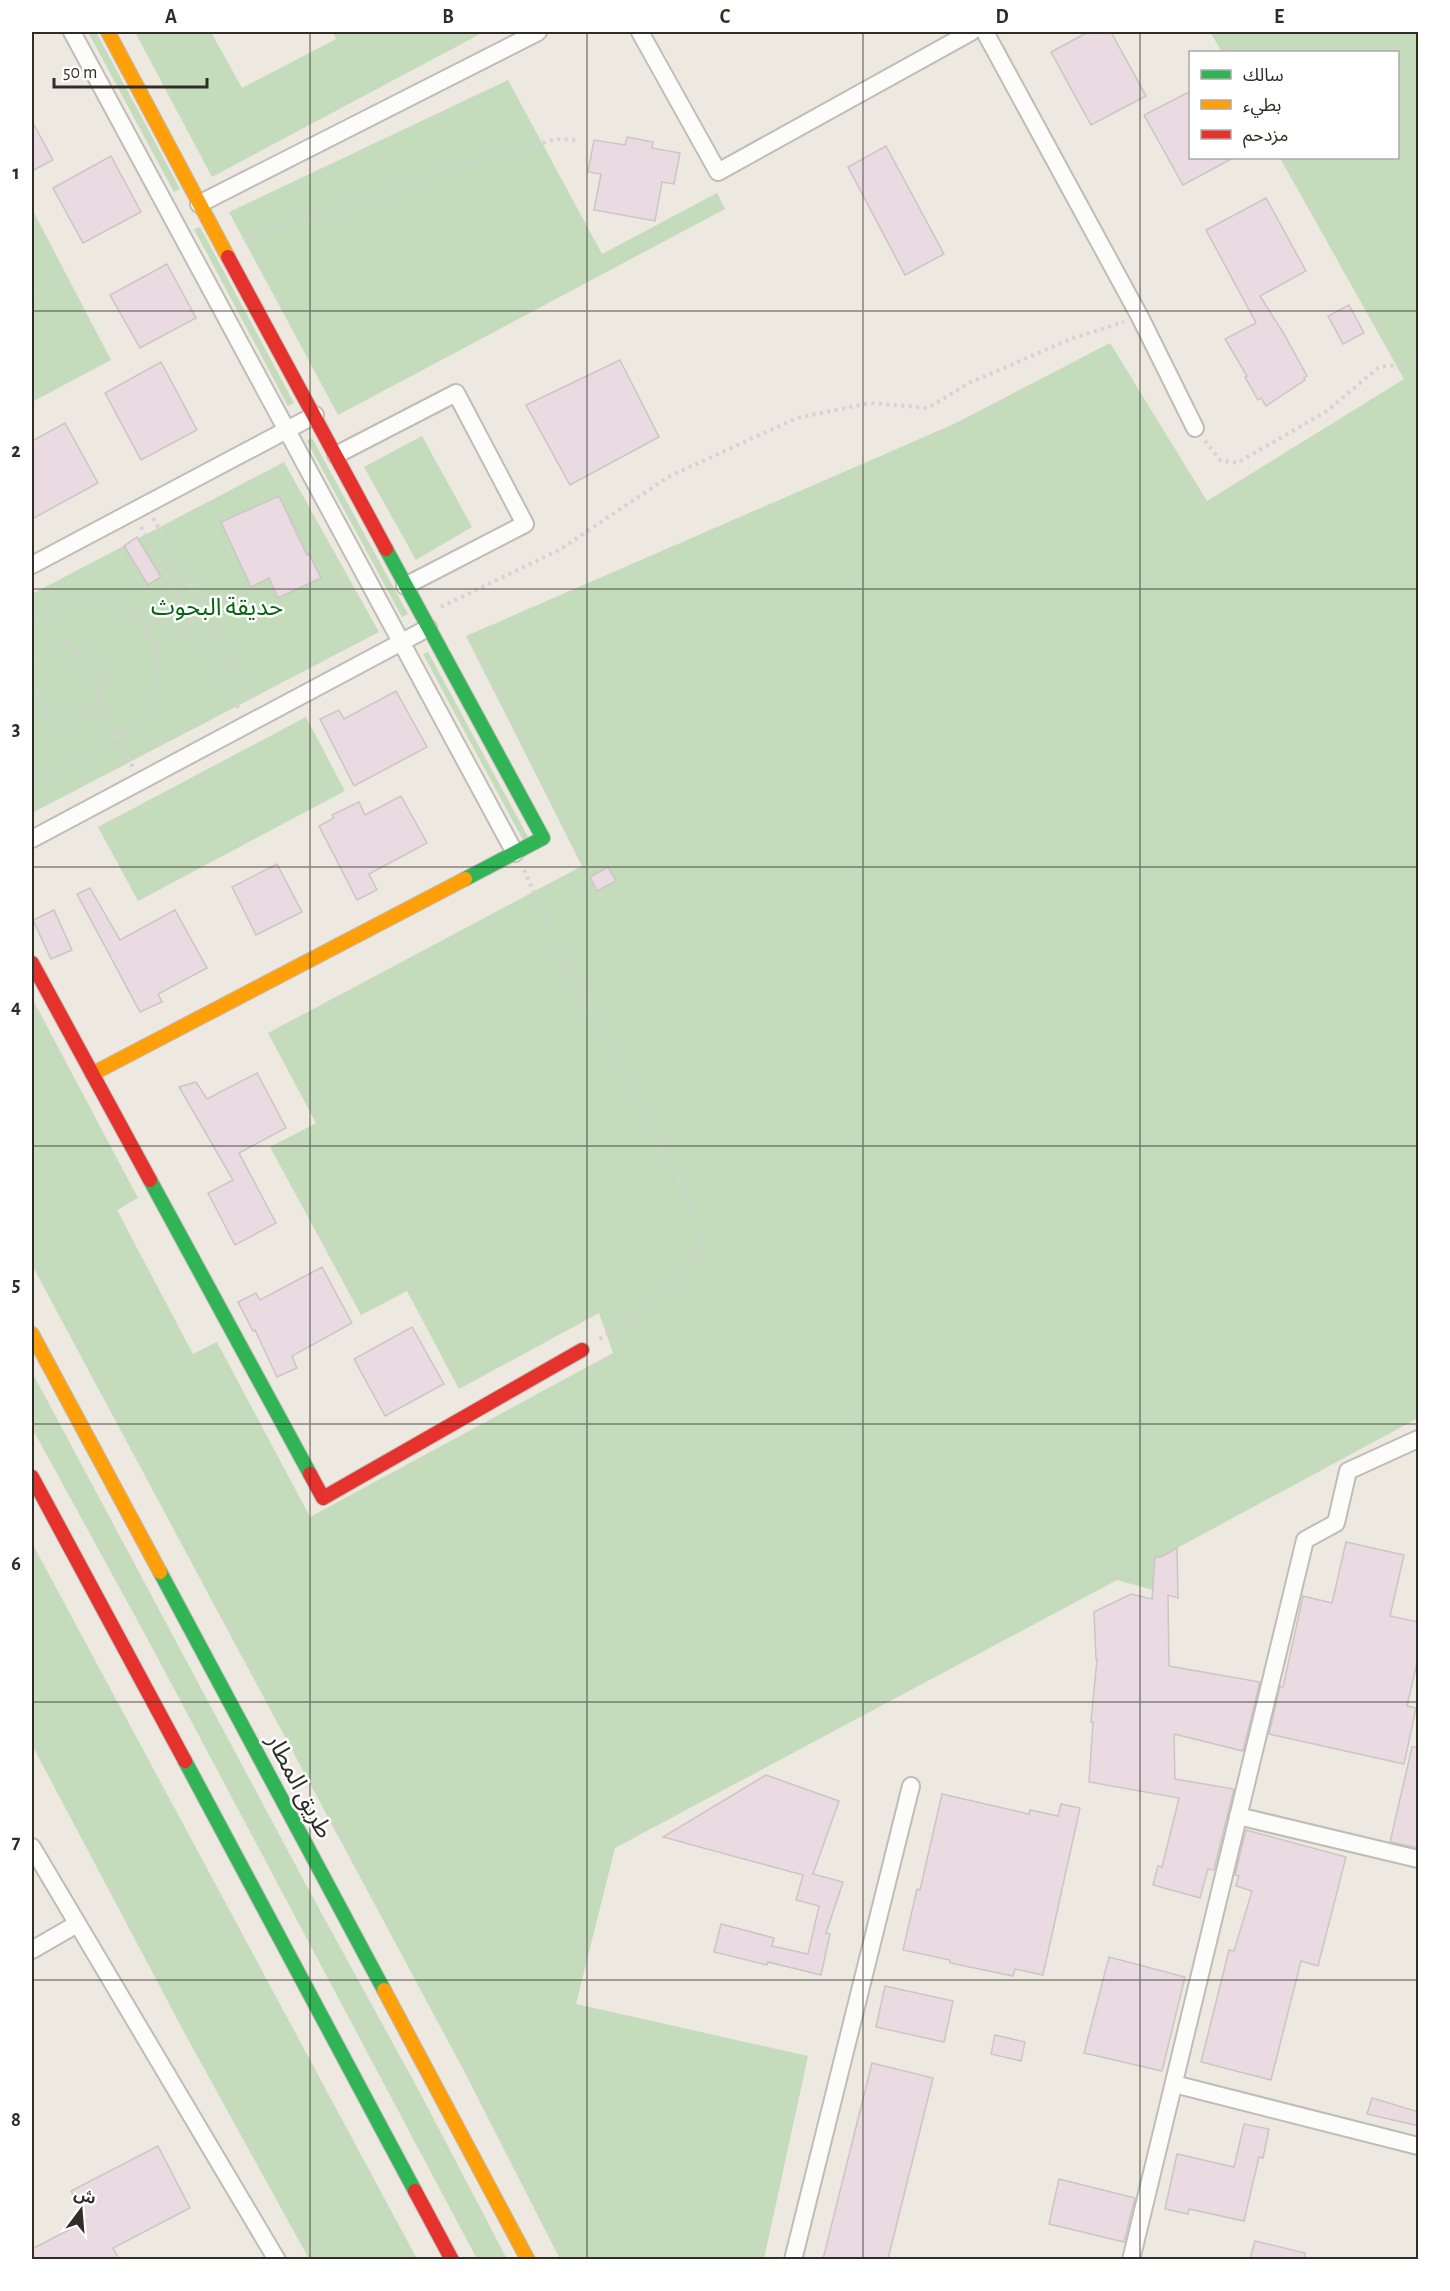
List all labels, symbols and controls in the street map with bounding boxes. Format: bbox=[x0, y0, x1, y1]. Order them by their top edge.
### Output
text: A bbox=[165, 7, 177, 27]
text: B bbox=[442, 7, 454, 27]
text: C bbox=[720, 7, 731, 27]
text: D bbox=[995, 7, 1009, 27]
text: E bbox=[1274, 7, 1284, 27]
scale bar bbox=[54, 51, 207, 89]
legend bbox=[1189, 51, 1399, 159]
text: 50 m bbox=[63, 64, 97, 82]
text: سالك bbox=[1243, 67, 1284, 85]
text: بطيء bbox=[1243, 97, 1281, 118]
text: مزدحم bbox=[1243, 127, 1288, 148]
text: 1 bbox=[12, 163, 20, 183]
text: 2 bbox=[11, 441, 21, 461]
park label: حديقة البحوث bbox=[151, 596, 283, 621]
text: 3 bbox=[12, 719, 20, 739]
text: 4 bbox=[11, 997, 21, 1017]
text: 5 bbox=[12, 1275, 20, 1295]
text: 6 bbox=[11, 1554, 21, 1574]
street label: طريق المطار bbox=[259, 1730, 337, 1843]
text: 7 bbox=[12, 1832, 21, 1852]
text: 8 bbox=[11, 2110, 21, 2130]
north arrow bbox=[51, 2180, 111, 2240]
text: ش bbox=[72, 2186, 98, 2208]

